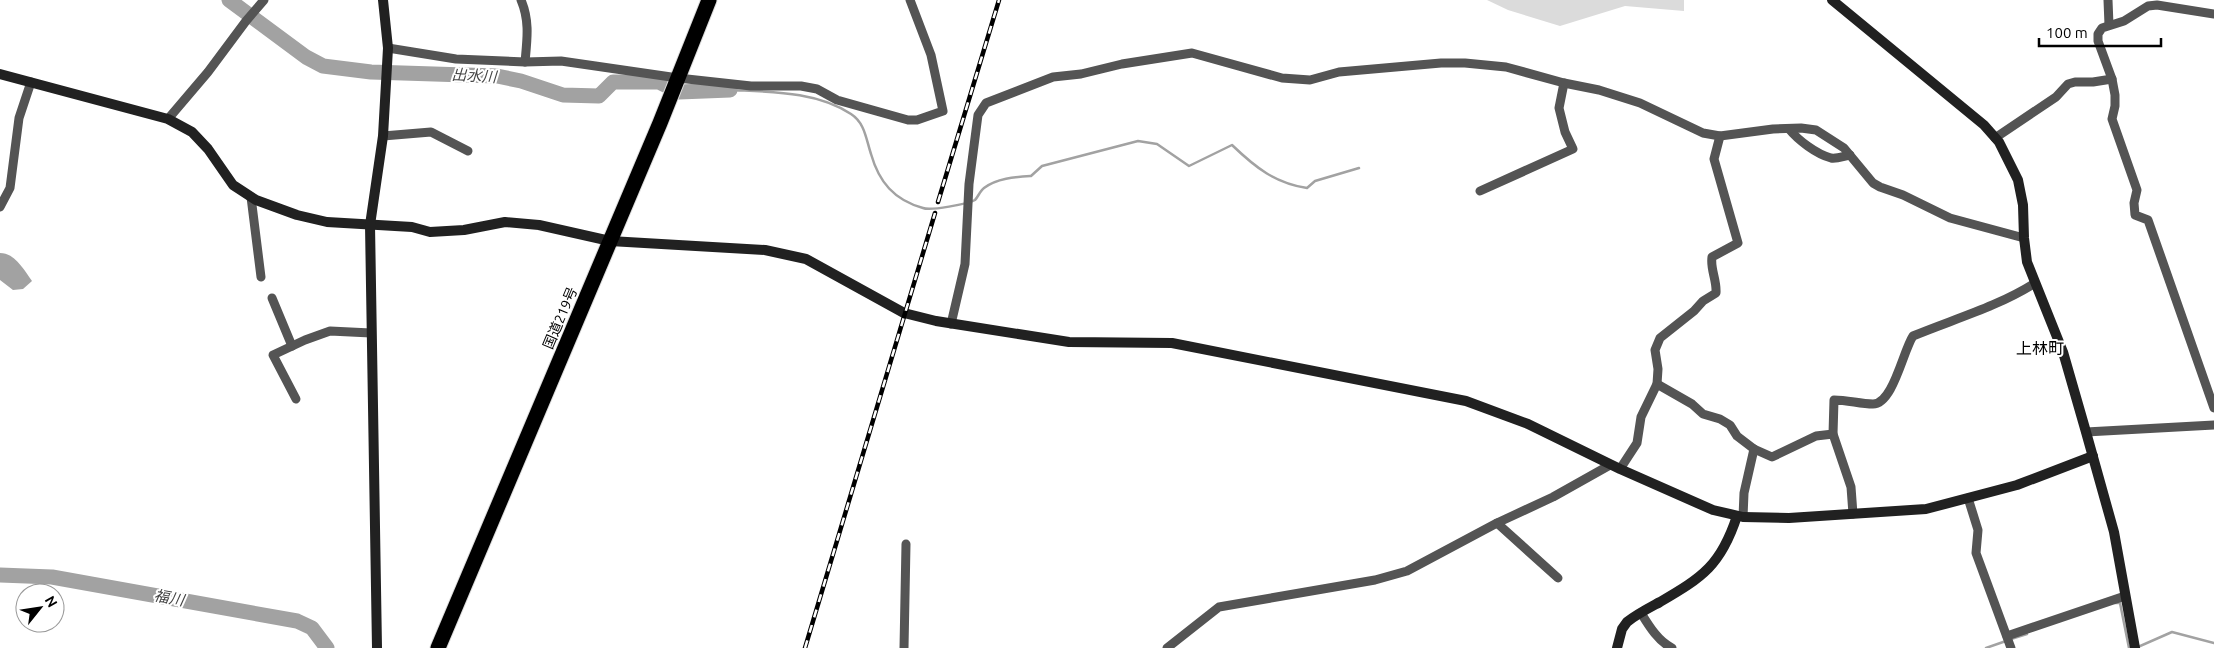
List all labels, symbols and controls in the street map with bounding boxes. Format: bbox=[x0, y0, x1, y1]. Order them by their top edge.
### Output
scale bar bbox=[2039, 15, 2162, 47]
text: 100 m bbox=[2046, 24, 2088, 41]
water label: 出水川 bbox=[451, 66, 499, 85]
street label: 国道219号 bbox=[540, 285, 580, 351]
district label: 上林町 bbox=[2016, 339, 2064, 357]
north arrow bbox=[15, 583, 65, 633]
water label: 福川 bbox=[153, 587, 187, 609]
text: N bbox=[42, 593, 61, 610]

